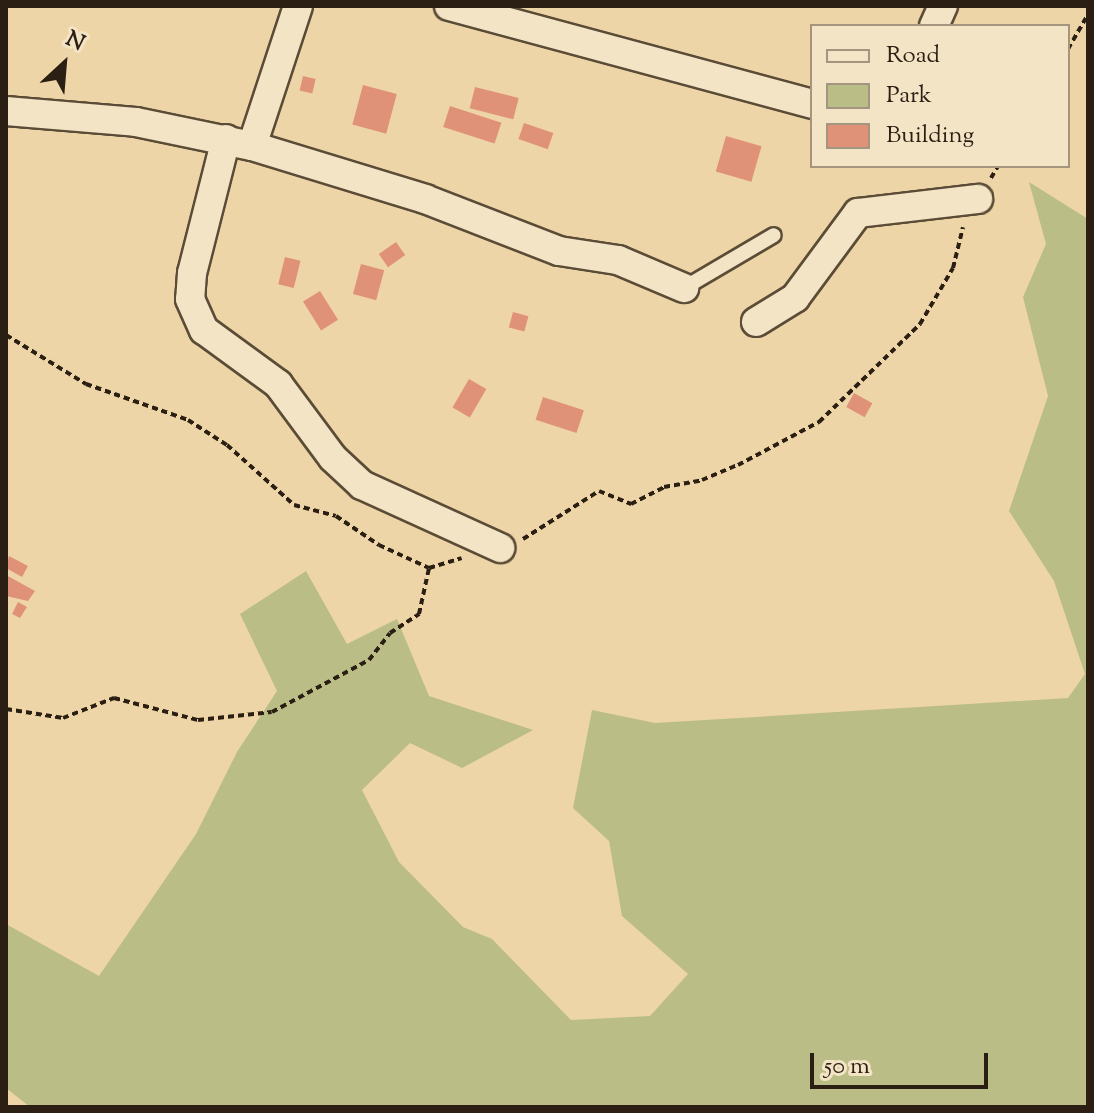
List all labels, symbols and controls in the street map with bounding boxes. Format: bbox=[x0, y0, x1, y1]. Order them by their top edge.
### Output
north arrow bbox=[24, 24, 104, 104]
text: N bbox=[60, 24, 89, 61]
legend bbox=[810, 24, 1070, 168]
text: Road bbox=[886, 39, 940, 73]
text: Park bbox=[886, 79, 932, 113]
text: Building bbox=[886, 119, 974, 153]
scale bar bbox=[814, 1037, 992, 1087]
text: 50 m bbox=[824, 1050, 870, 1084]

